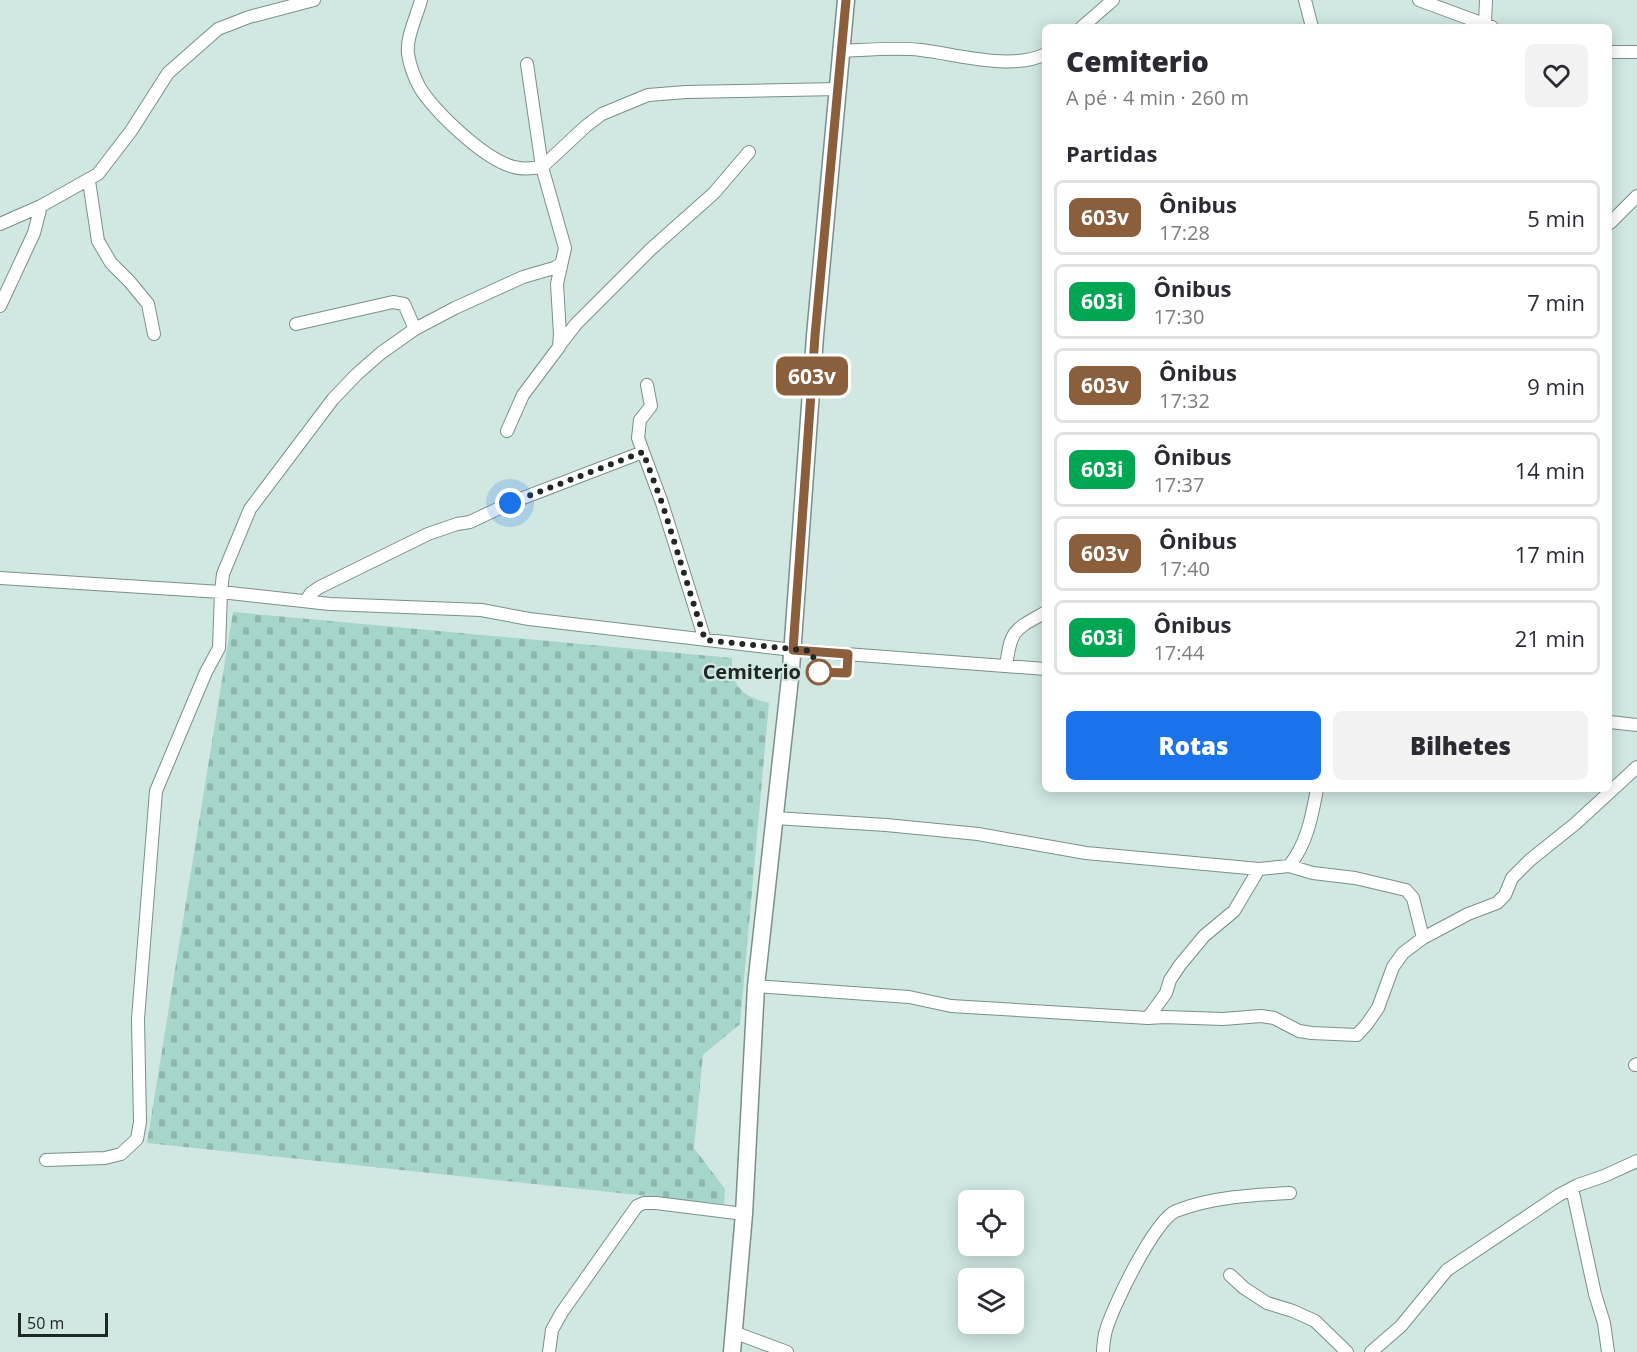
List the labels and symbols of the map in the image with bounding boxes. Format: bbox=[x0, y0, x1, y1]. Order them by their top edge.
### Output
line badge: 603v bbox=[770, 356, 854, 395]
your location bbox=[495, 488, 525, 518]
place label: Cemiterio bbox=[703, 658, 801, 685]
marker: Cemiterio bbox=[806, 659, 832, 685]
scale bar bbox=[18, 1310, 108, 1338]

